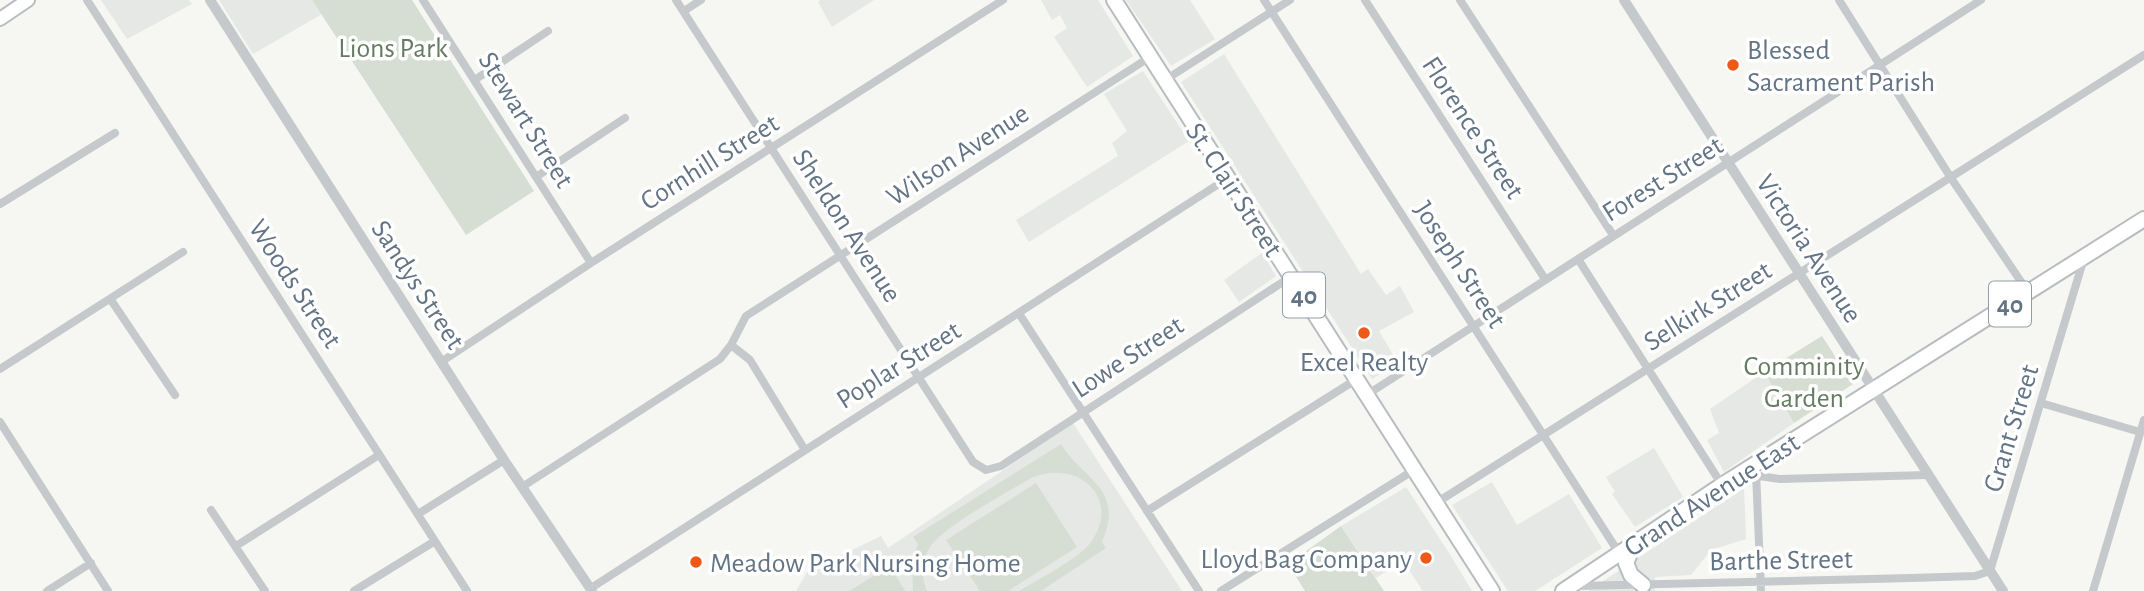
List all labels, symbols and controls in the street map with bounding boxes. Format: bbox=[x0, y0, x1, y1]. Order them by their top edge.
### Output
park label: Lions Park bbox=[338, 35, 448, 63]
place label: Blessed Sacrament Parish bbox=[1747, 37, 1935, 97]
street label: Stewart Street bbox=[473, 47, 578, 193]
street label: Florence Street bbox=[1416, 52, 1529, 204]
marker: Blessed Sacrament Parish bbox=[1725, 57, 1741, 73]
street label: Wilson Avenue bbox=[882, 99, 1034, 212]
street label: Cornhill Street bbox=[636, 109, 784, 216]
street label: St. Clair Street bbox=[1180, 118, 1287, 262]
street label: Forest Street bbox=[1598, 132, 1728, 228]
street label: Sheldon Avenue bbox=[787, 145, 906, 308]
street label: Victoria Avenue bbox=[1750, 170, 1866, 328]
street label: Joseph Street bbox=[1408, 197, 1510, 333]
street label: Woods Street bbox=[243, 215, 346, 353]
street label: Sandys Street bbox=[366, 216, 469, 354]
street label: Selkirk Street bbox=[1639, 257, 1777, 357]
road number: 40 bbox=[1283, 272, 1325, 318]
road number: 40 bbox=[1989, 282, 2031, 326]
street label: Lowe Street bbox=[1067, 311, 1189, 404]
street label: Poplar Street bbox=[832, 317, 966, 415]
marker: Excel Realty bbox=[1356, 325, 1372, 341]
place label: Excel Realty bbox=[1300, 349, 1428, 377]
park label: Comminity Garden bbox=[1744, 353, 1864, 413]
street label: Grant Street bbox=[1979, 362, 2045, 496]
street label: Grand Avenue East bbox=[1619, 429, 1805, 563]
place label: Lloyd Bag Company bbox=[1201, 546, 1412, 574]
street label: Barthe Street bbox=[1709, 546, 1853, 576]
place label: Meadow Park Nursing Home bbox=[710, 550, 1021, 578]
marker: Lloyd Bag Company bbox=[1418, 550, 1434, 566]
marker: Meadow Park Nursing Home bbox=[688, 554, 704, 570]

